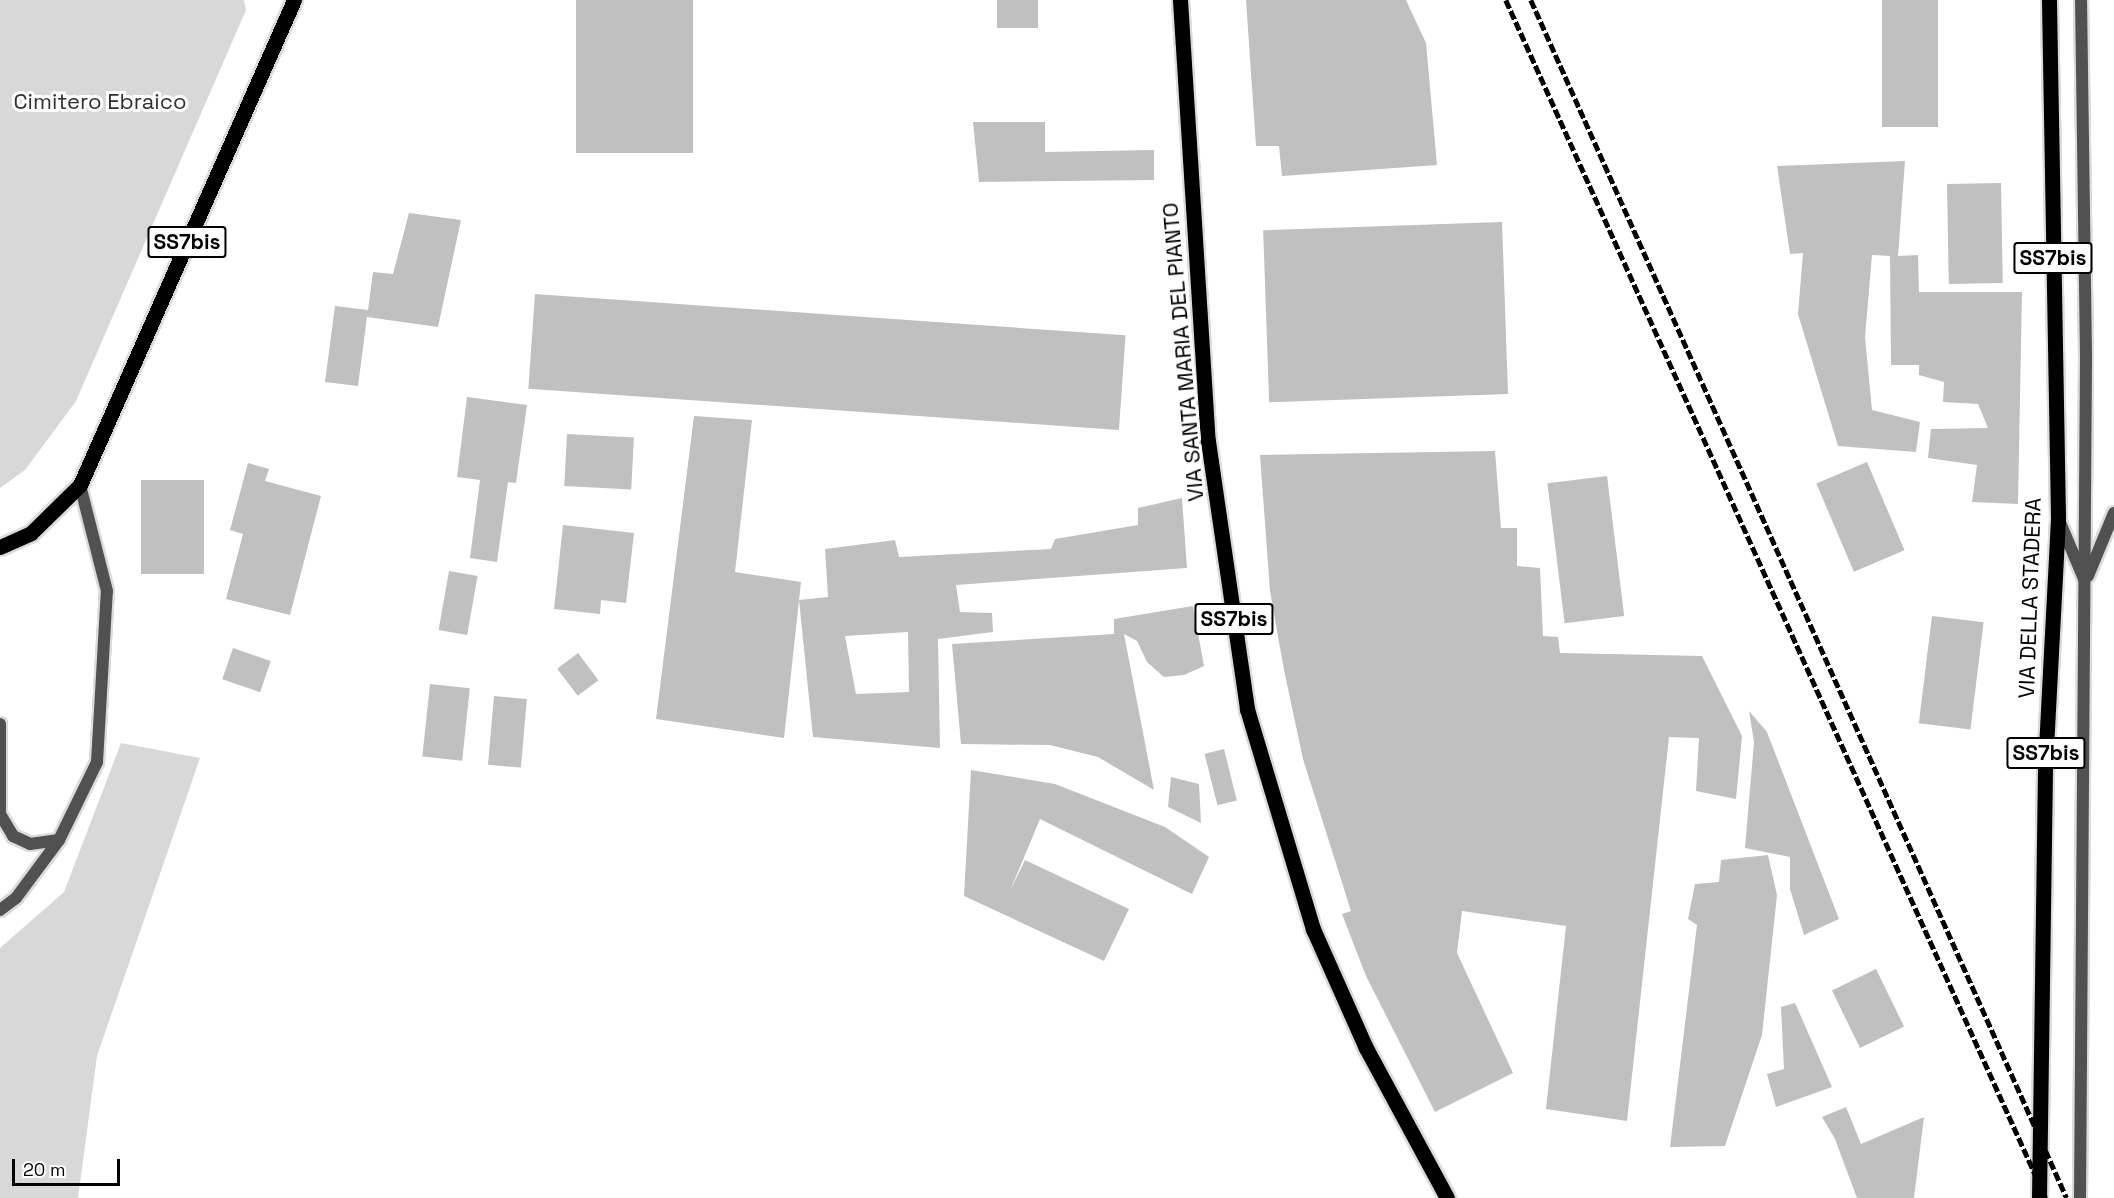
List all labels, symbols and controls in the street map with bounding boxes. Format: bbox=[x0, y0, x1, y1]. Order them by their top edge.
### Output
park label: Cimitero Ebraico bbox=[14, 89, 186, 115]
street label: VIA SANTA MARIA DEL PIANTO bbox=[1157, 201, 1209, 503]
road number: SS7bis bbox=[146, 224, 228, 260]
road number: SS7bis bbox=[2012, 240, 2094, 276]
street label: VIA DELLA STADERA bbox=[2013, 497, 2047, 699]
road number: SS7bis bbox=[1194, 601, 1274, 637]
road number: SS7bis bbox=[2006, 735, 2086, 771]
scale bar bbox=[15, 1147, 123, 1185]
text: 20 m bbox=[23, 1158, 66, 1181]

